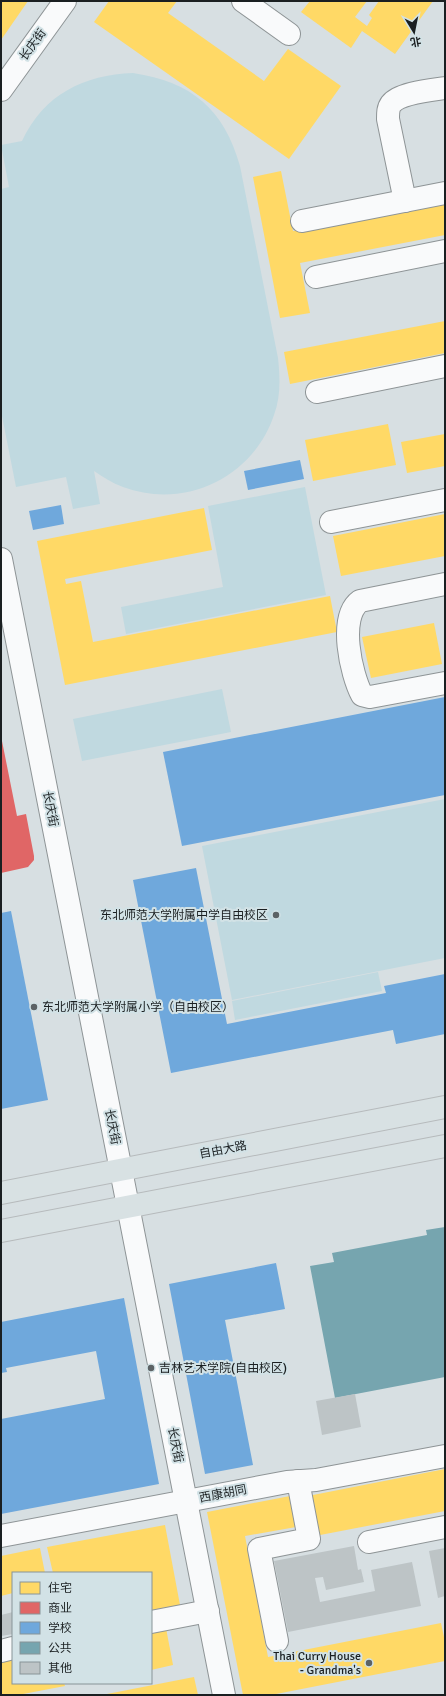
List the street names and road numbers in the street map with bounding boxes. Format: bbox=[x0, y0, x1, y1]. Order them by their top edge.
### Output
street label: 长庆街 bbox=[16, 26, 50, 64]
street label: 长庆街 bbox=[39, 790, 61, 828]
street label: 长庆街 bbox=[101, 1108, 123, 1146]
street label: 自由大路 bbox=[198, 1138, 248, 1162]
street label: 长庆街 bbox=[164, 1426, 186, 1464]
street label: 西康胡同 bbox=[198, 1482, 248, 1506]

